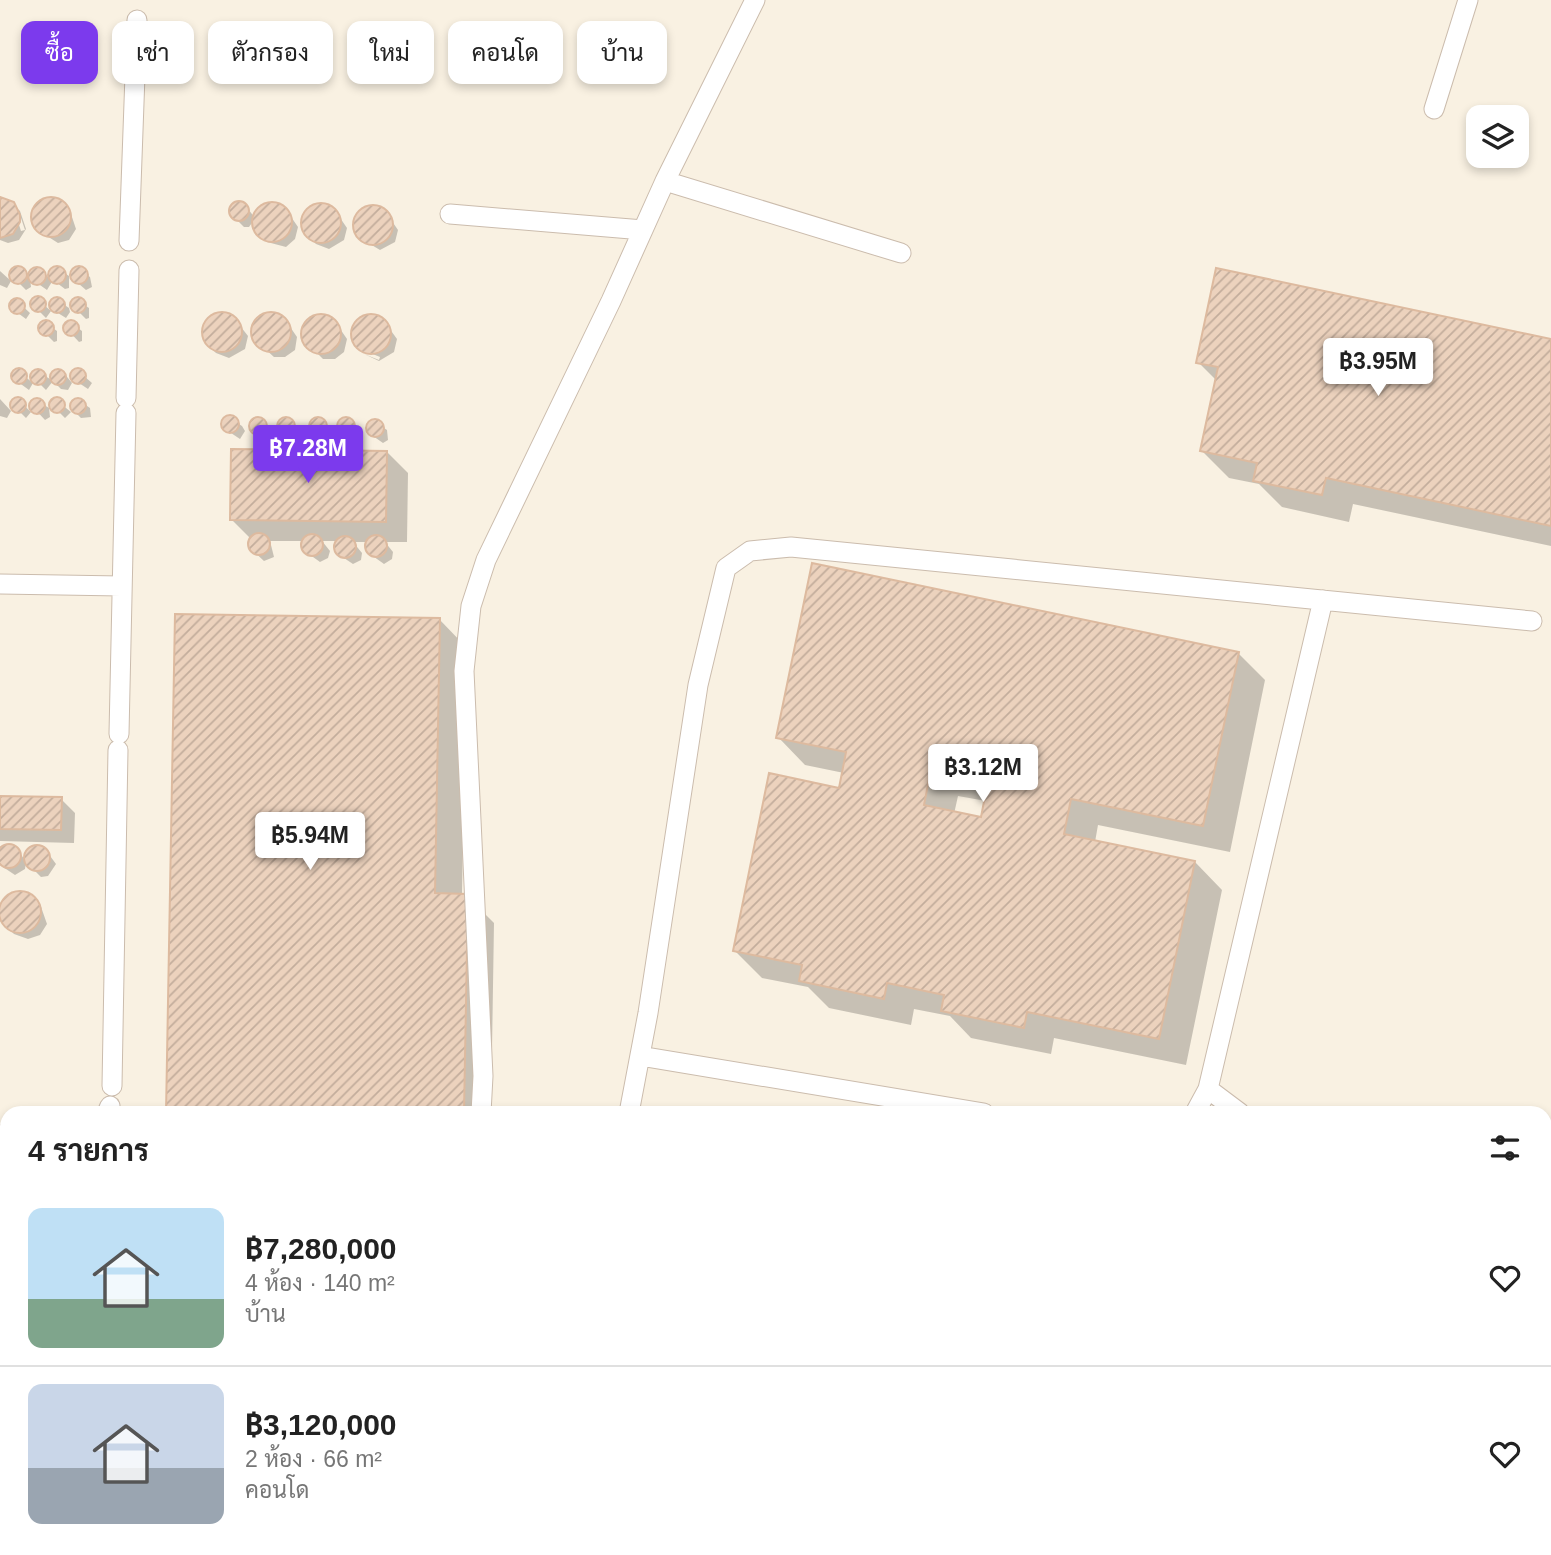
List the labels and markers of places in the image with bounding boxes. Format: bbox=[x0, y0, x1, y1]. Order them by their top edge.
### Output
pin: ฿3.95M bbox=[1321, 338, 1435, 398]
pin: ฿7.28M bbox=[251, 426, 365, 485]
pin: ฿3.12M bbox=[926, 744, 1040, 804]
pin: ฿5.94M bbox=[253, 812, 367, 872]

